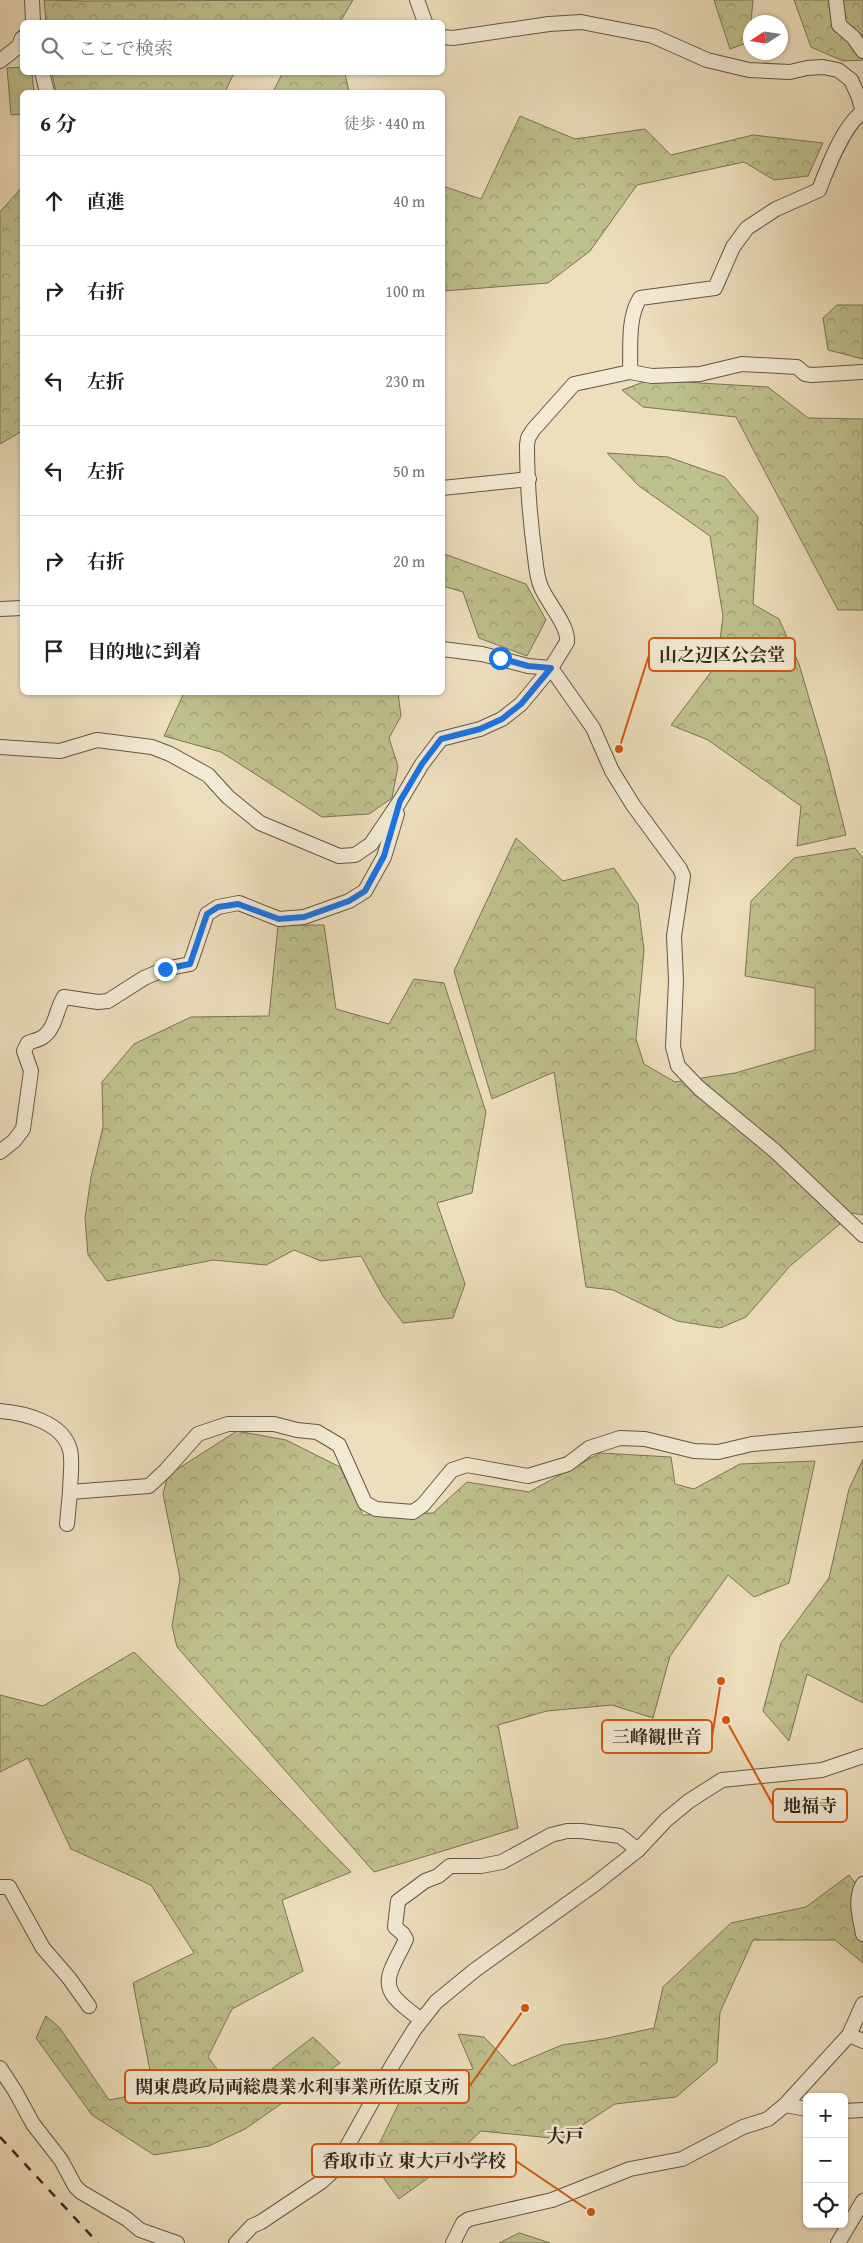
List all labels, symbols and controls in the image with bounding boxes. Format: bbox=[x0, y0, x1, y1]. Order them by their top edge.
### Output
north arrow bbox=[743, 15, 788, 60]
search box bbox=[20, 20, 445, 75]
icon: search bbox=[38, 34, 66, 62]
text: ここで検索 bbox=[78, 34, 173, 62]
text: 6 分 bbox=[40, 108, 77, 139]
text: 徒歩 · 440 m bbox=[344, 111, 425, 135]
icon: ahead bbox=[40, 187, 68, 215]
text: 直進 bbox=[87, 187, 125, 215]
text: 40 m bbox=[393, 189, 425, 213]
icon: right bbox=[40, 277, 68, 305]
text: 右折 bbox=[87, 277, 125, 305]
text: 100 m bbox=[385, 279, 425, 303]
icon: left bbox=[40, 367, 68, 395]
text: 左折 bbox=[87, 367, 125, 395]
text: 230 m bbox=[385, 369, 425, 393]
icon: left bbox=[40, 457, 68, 485]
text: 左折 bbox=[87, 457, 125, 485]
text: 50 m bbox=[393, 459, 425, 483]
icon: right bbox=[40, 547, 68, 575]
text: 右折 bbox=[87, 547, 125, 575]
text: 20 m bbox=[393, 549, 425, 573]
icon: arrive bbox=[40, 637, 68, 665]
text: 目的地に到着 bbox=[87, 637, 201, 665]
callout: 山之辺区公会堂 bbox=[649, 638, 795, 671]
text: 山之辺区公会堂 bbox=[659, 641, 785, 668]
route start bbox=[489, 647, 512, 670]
route end bbox=[154, 958, 177, 981]
callout: 三峰観世音 bbox=[602, 1720, 712, 1753]
text: 三峰観世音 bbox=[612, 1723, 702, 1750]
callout: 地福寺 bbox=[773, 1789, 847, 1822]
text: 地福寺 bbox=[783, 1792, 837, 1819]
callout: 関東農政局両総農業水利事業所佐原支所 bbox=[125, 2070, 469, 2103]
text: 関東農政局両総農業水利事業所佐原支所 bbox=[135, 2073, 459, 2100]
map controls bbox=[803, 2093, 848, 2228]
button: + bbox=[803, 2093, 848, 2138]
district label: 大戸 bbox=[546, 2122, 584, 2150]
button: − bbox=[803, 2138, 848, 2183]
callout: 香取市立 東大戸小学校 bbox=[312, 2144, 516, 2177]
text: 香取市立 東大戸小学校 bbox=[322, 2147, 506, 2174]
button: locate bbox=[803, 2183, 848, 2228]

